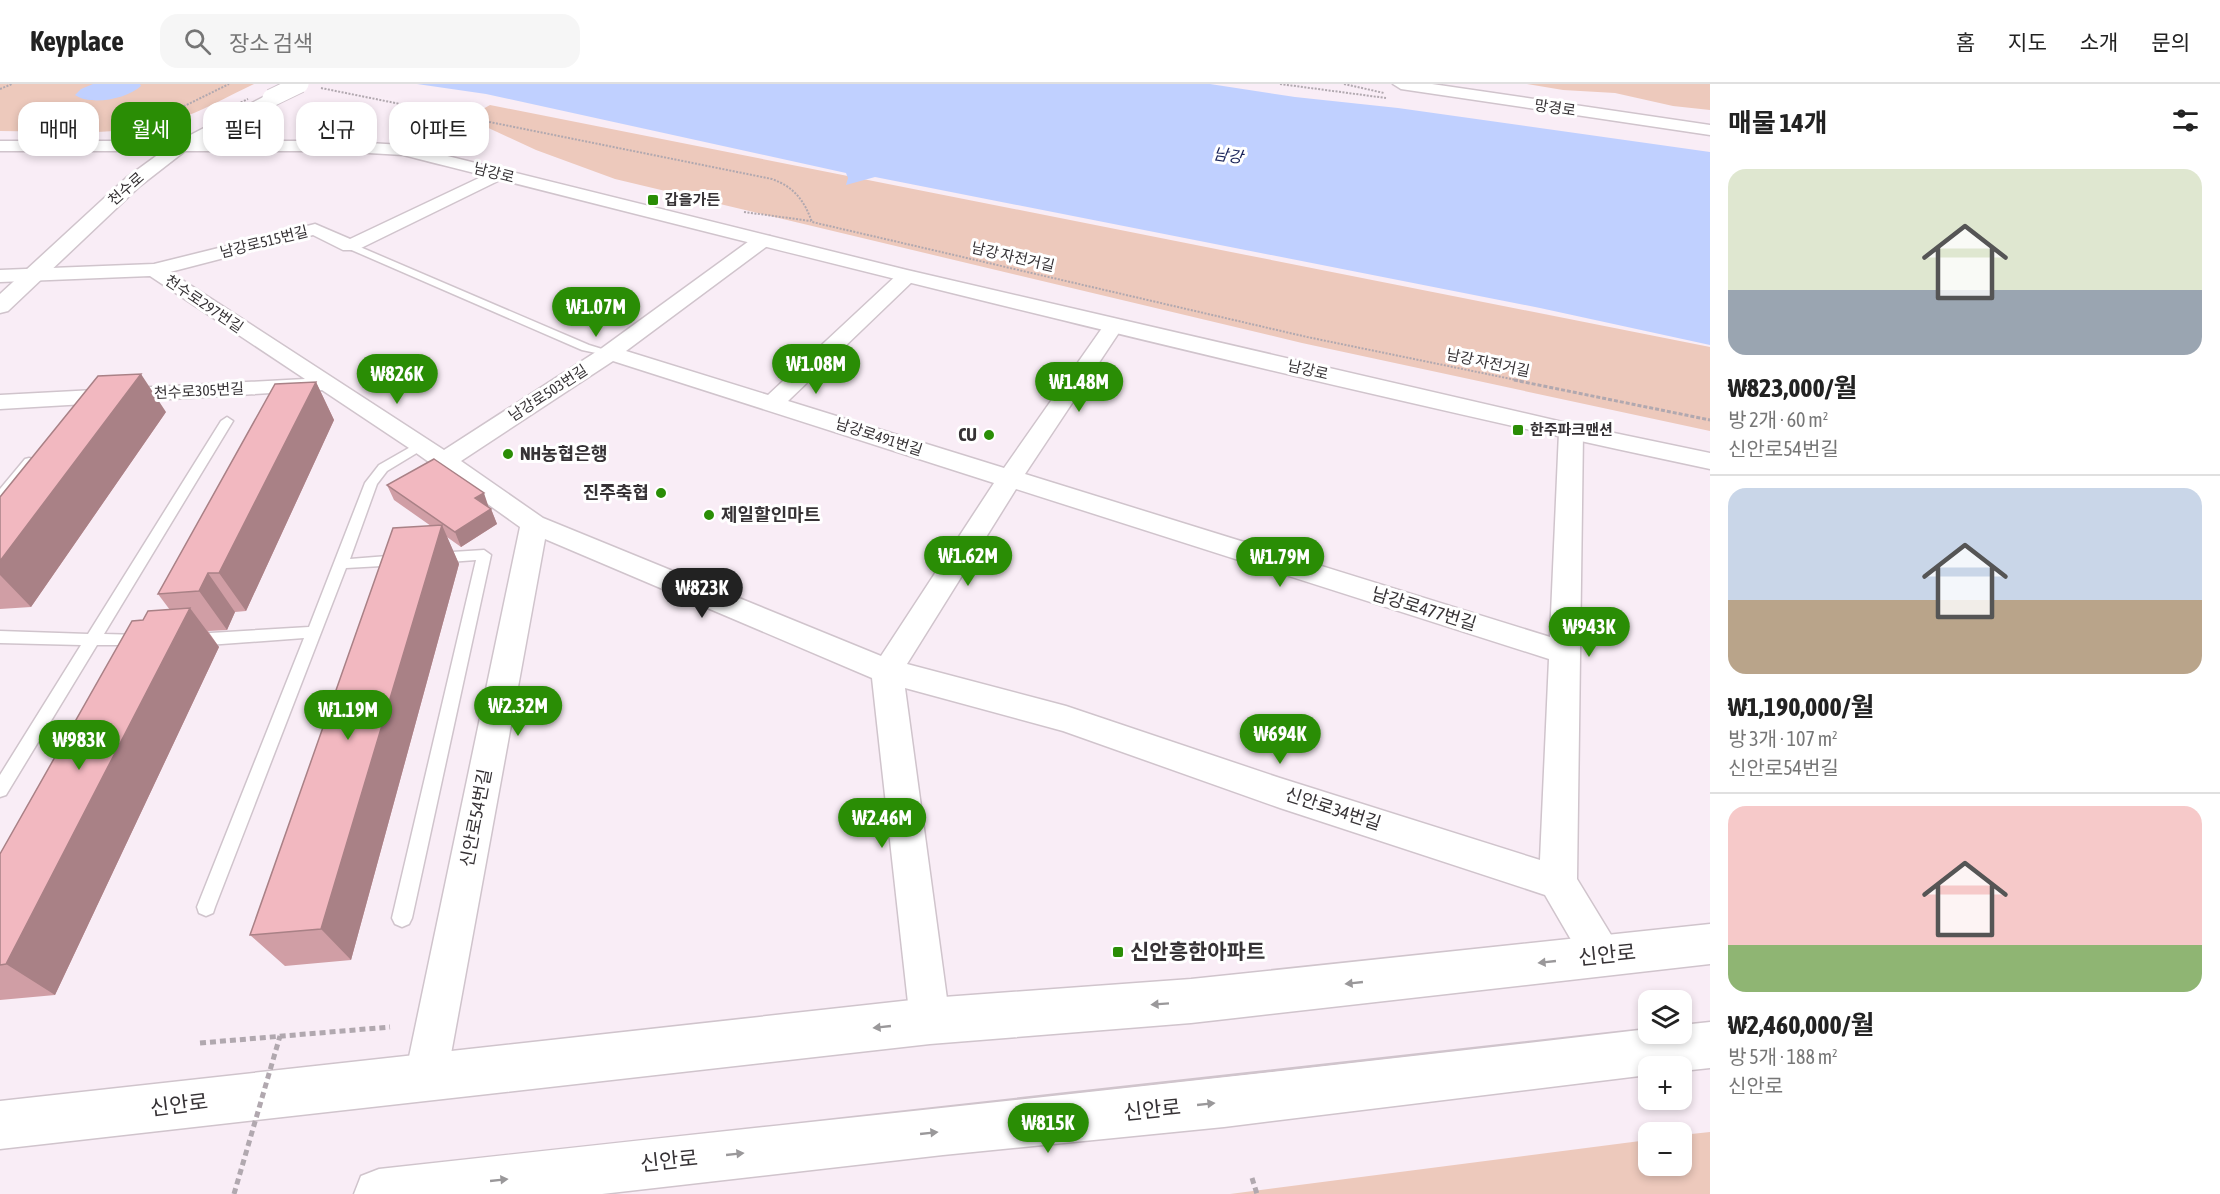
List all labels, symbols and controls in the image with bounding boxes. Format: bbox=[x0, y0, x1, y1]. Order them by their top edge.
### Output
search box bbox=[160, 14, 580, 68]
text: Keyplace bbox=[30, 25, 124, 57]
icon: search bbox=[181, 25, 214, 58]
text: 장소 검색 bbox=[229, 30, 313, 56]
text: 홈 bbox=[1956, 30, 1975, 54]
text: 지도 bbox=[2008, 30, 2047, 54]
text: 소개 bbox=[2080, 30, 2118, 54]
text: 문의 bbox=[2151, 30, 2190, 54]
street label: 망경로 bbox=[1533, 96, 1577, 119]
chip: 매매 bbox=[18, 102, 99, 156]
chip: 월세 bbox=[111, 102, 191, 156]
chip: 필터 bbox=[203, 102, 284, 156]
chip: 신규 bbox=[296, 102, 377, 156]
chip: 아파트 bbox=[389, 102, 489, 156]
icon: filters bbox=[2169, 104, 2202, 137]
text: 매물 14개 bbox=[1728, 108, 1828, 138]
water label: 남강 bbox=[1212, 144, 1246, 166]
street label: 남강로 bbox=[472, 159, 516, 186]
street label: 천수로 bbox=[104, 169, 147, 209]
place label: 갑을가든 bbox=[665, 191, 720, 208]
marker: 갑을가든 bbox=[646, 193, 660, 207]
icon: home bbox=[1911, 208, 2019, 316]
street label: 남강로515번길 bbox=[218, 222, 310, 261]
street label: 남강 자전거길 bbox=[970, 239, 1056, 274]
street label: 천수로297번길 bbox=[162, 271, 246, 336]
pin: ₩1.07M bbox=[547, 287, 645, 338]
text: ₩1.07M bbox=[566, 295, 626, 318]
pin: ₩1.08M bbox=[767, 344, 865, 395]
street label: 남강 자전거길 bbox=[1445, 345, 1531, 380]
text: ₩1.08M bbox=[786, 352, 846, 375]
pin: ₩826K bbox=[355, 354, 439, 405]
street label: 남강로 bbox=[1286, 357, 1330, 382]
street label: 남강로503번길 bbox=[505, 361, 590, 424]
text: ₩826K bbox=[371, 362, 423, 385]
pin: ₩1.48M bbox=[1030, 362, 1128, 413]
text: ₩1.48M bbox=[1049, 370, 1109, 393]
text: ₩823,000/월 bbox=[1728, 373, 1858, 403]
street label: 천수로305번길 bbox=[154, 380, 244, 401]
text: 방 2개 · 60 m² bbox=[1728, 408, 1828, 431]
street label: 남강로491번길 bbox=[834, 415, 925, 459]
place label: 한주파크맨션 bbox=[1530, 421, 1613, 438]
marker: 한주파크맨션 bbox=[1511, 423, 1525, 437]
place label: CU bbox=[958, 424, 977, 445]
marker: CU bbox=[982, 428, 996, 442]
text: 신안로54번길 bbox=[1728, 437, 1839, 460]
place label: NH농협은행 bbox=[520, 443, 607, 464]
marker: NH농협은행 bbox=[501, 447, 515, 461]
place label: 진주축협 bbox=[583, 482, 649, 503]
marker: 진주축협 bbox=[654, 486, 668, 500]
place label: 제일할인마트 bbox=[721, 504, 820, 525]
marker: 제일할인마트 bbox=[702, 508, 716, 522]
icon: home bbox=[1911, 527, 2019, 635]
pin: ₩1.62M bbox=[919, 536, 1017, 587]
pin: ₩1.79M bbox=[1231, 537, 1329, 588]
text: ₩1.62M bbox=[938, 544, 998, 567]
text: ₩1.79M bbox=[1250, 545, 1310, 568]
pin: ₩823K bbox=[660, 568, 744, 619]
text: ₩823K bbox=[676, 576, 728, 599]
street label: 남강로477번길 bbox=[1369, 583, 1479, 634]
pin: ₩943K bbox=[1547, 607, 1631, 658]
text: ₩943K bbox=[1563, 615, 1615, 638]
pin: ₩2.32M bbox=[469, 686, 567, 737]
pin: ₩1.19M bbox=[299, 690, 397, 741]
text: ₩1,190,000/월 bbox=[1728, 692, 1874, 722]
text: ₩2.32M bbox=[488, 694, 548, 717]
text: ₩1.19M bbox=[318, 698, 378, 721]
pin: ₩694K bbox=[1238, 714, 1322, 765]
pin: ₩983K bbox=[37, 720, 121, 771]
text: ₩694K bbox=[1254, 722, 1306, 745]
text: 방 3개 · 107 m² bbox=[1728, 727, 1838, 750]
text: ₩983K bbox=[53, 728, 105, 751]
text: 신안로54번길 bbox=[1728, 756, 1839, 779]
street label: 신안로54번길 bbox=[456, 767, 495, 869]
street label: 신안로34번길 bbox=[1282, 783, 1384, 834]
pin: ₩2.46M bbox=[833, 798, 931, 849]
text: ₩2.46M bbox=[852, 806, 912, 829]
icon: home bbox=[1911, 845, 2019, 953]
place label: 신안흥한아파트 bbox=[1130, 939, 1265, 963]
street label: 신안로 bbox=[1577, 939, 1637, 969]
marker: 신안흥한아파트 bbox=[1111, 945, 1125, 959]
one-way arrow bbox=[1538, 957, 1557, 967]
one-way arrow bbox=[1344, 978, 1363, 988]
map controls bbox=[1638, 990, 1692, 1176]
button: layers bbox=[1638, 990, 1692, 1044]
one-way arrow bbox=[1150, 999, 1169, 1008]
text: ₩2,460,000/월 bbox=[1728, 1010, 1874, 1040]
one-way arrow bbox=[872, 1022, 891, 1032]
text: 방 5개 · 188 m² bbox=[1728, 1045, 1838, 1068]
button: + bbox=[1638, 1056, 1692, 1110]
text: 신안로 bbox=[1728, 1074, 1783, 1097]
street label: 신안로 bbox=[149, 1089, 209, 1119]
street label: 신안로 bbox=[1122, 1094, 1182, 1124]
one-way arrow bbox=[1197, 1099, 1216, 1109]
pin: ₩815K bbox=[1006, 1103, 1090, 1154]
text: ₩815K bbox=[1022, 1111, 1074, 1134]
button: − bbox=[1638, 1122, 1692, 1176]
one-way arrow bbox=[919, 1128, 938, 1137]
street label: 신안로 bbox=[639, 1145, 699, 1175]
one-way arrow bbox=[725, 1149, 744, 1159]
one-way arrow bbox=[490, 1175, 509, 1185]

